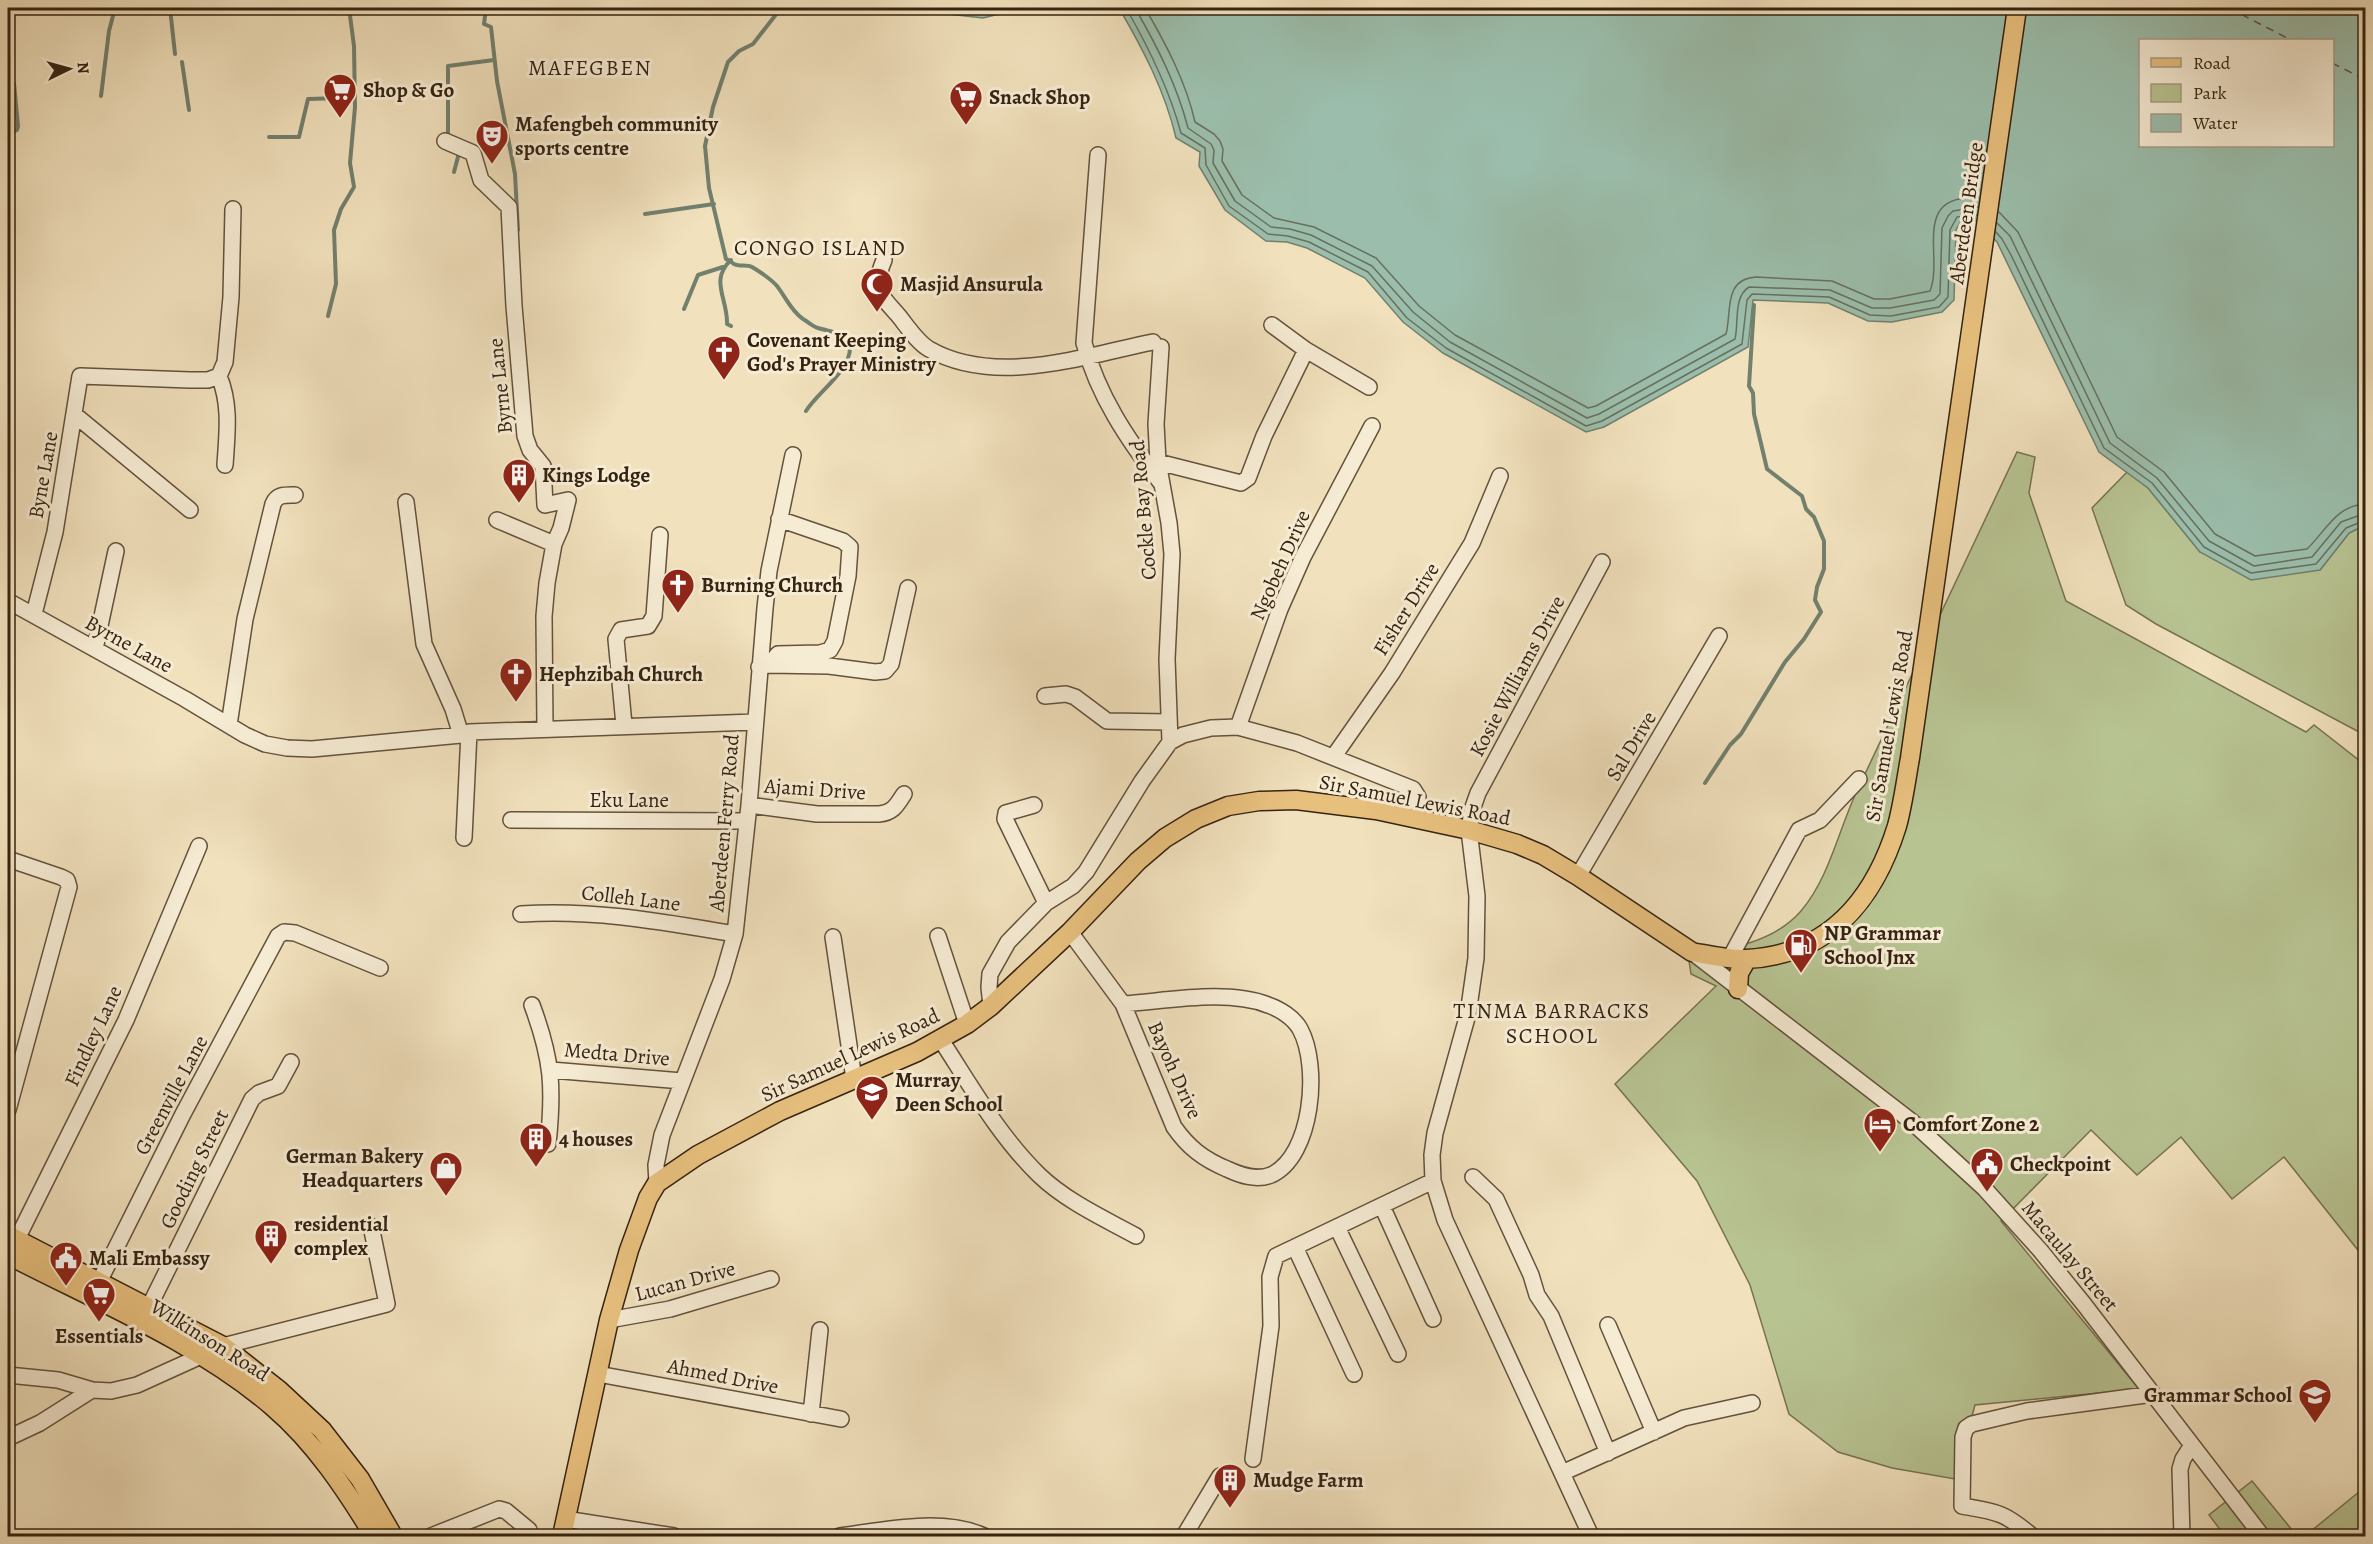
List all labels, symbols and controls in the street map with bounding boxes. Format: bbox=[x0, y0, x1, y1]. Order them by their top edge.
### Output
north arrow bbox=[39, 39, 99, 99]
legend bbox=[2139, 39, 2334, 147]
text: Road bbox=[2193, 51, 2231, 75]
district label: MAFEGBEN bbox=[528, 53, 652, 83]
text: N bbox=[71, 61, 94, 75]
supermarket icon: Shop & Go bbox=[322, 72, 358, 119]
place label: Shop & Go bbox=[363, 76, 455, 104]
supermarket icon: Snack Shop bbox=[948, 79, 984, 126]
text: Park bbox=[2193, 81, 2227, 105]
place label: Snack Shop bbox=[989, 83, 1090, 111]
place label: Mafengbeh community sports centre bbox=[515, 110, 719, 162]
text: Water bbox=[2192, 111, 2238, 135]
theatre icon: Mafengbeh community sports centre bbox=[474, 118, 510, 165]
street label: Aberdeen Bridge bbox=[1942, 140, 1990, 287]
district label: CONGO ISLAND bbox=[734, 233, 906, 263]
mosque icon: Masjid Ansurula bbox=[859, 266, 895, 313]
place label: Masjid Ansurula bbox=[900, 270, 1044, 298]
place label: Covenant Keeping God's Prayer Ministry bbox=[747, 326, 937, 378]
church icon: Covenant Keeping God's Prayer Ministry bbox=[706, 334, 742, 381]
street label: Byrne Lane bbox=[481, 337, 519, 435]
street label: Byne Lane bbox=[22, 429, 64, 521]
street label: Cockle Bay Road bbox=[1123, 438, 1163, 581]
building icon: Kings Lodge bbox=[501, 457, 537, 504]
place label: Kings Lodge bbox=[542, 461, 650, 489]
street label: Ngobeh Drive bbox=[1243, 505, 1317, 625]
street label: Fisher Drive bbox=[1366, 557, 1446, 661]
church icon: Burning Church bbox=[660, 567, 696, 614]
place label: Burning Church bbox=[701, 571, 843, 599]
street label: Kosie Williams Drive bbox=[1463, 591, 1571, 761]
street label: Byrne Lane bbox=[80, 608, 178, 680]
street label: Sir Samuel Lewis Road bbox=[1858, 627, 1920, 824]
church icon: Hephzibah Church bbox=[498, 656, 534, 703]
place label: Hephzibah Church bbox=[539, 660, 703, 688]
street label: Sal Drive bbox=[1599, 706, 1663, 786]
street label: Aberdeen Ferry Road bbox=[702, 732, 746, 914]
street label: Sir Samuel Lewis Road bbox=[1317, 768, 1514, 832]
street label: Ajami Drive bbox=[762, 771, 867, 807]
street label: Eku Lane bbox=[589, 786, 669, 814]
street label: Colleh Lane bbox=[580, 878, 682, 918]
place label: NP Grammar School Jnx bbox=[1824, 919, 1941, 971]
fuel station icon: NP Grammar School Jnx bbox=[1783, 927, 1819, 974]
street label: Findley Lane bbox=[57, 981, 129, 1091]
district label: TINMA BARRACKS SCHOOL bbox=[1453, 996, 1651, 1051]
street label: Sir Samuel Lewis Road bbox=[756, 1001, 945, 1109]
street label: Bayoh Drive bbox=[1141, 1017, 1209, 1123]
street label: Greenville Lane bbox=[128, 1030, 214, 1160]
street label: Medta Drive bbox=[563, 1035, 671, 1073]
place label: Murray Deen School bbox=[895, 1066, 1003, 1118]
school or university icon: Murray Deen School bbox=[854, 1074, 890, 1121]
street label: Gooding Street bbox=[153, 1105, 235, 1233]
hotel icon: Comfort Zone 2 bbox=[1862, 1106, 1898, 1153]
place label: Comfort Zone 2 bbox=[1903, 1110, 2039, 1138]
building icon: 4 houses bbox=[518, 1121, 554, 1168]
place label: 4 houses bbox=[559, 1125, 633, 1153]
place label: German Bakery Headquarters bbox=[286, 1142, 424, 1194]
public building icon: Checkpoint bbox=[1969, 1146, 2005, 1193]
shop icon: German Bakery Headquarters bbox=[428, 1150, 464, 1197]
place label: Checkpoint bbox=[2010, 1150, 2111, 1178]
street label: Macaulay Street bbox=[2015, 1195, 2125, 1317]
place label: residential complex bbox=[294, 1210, 389, 1262]
building icon: residential complex bbox=[253, 1218, 289, 1265]
public building icon: Mali Embassy bbox=[48, 1240, 84, 1287]
place label: Mali Embassy bbox=[89, 1244, 211, 1272]
street label: Lucan Drive bbox=[631, 1254, 739, 1308]
supermarket icon: Essentials bbox=[81, 1276, 117, 1323]
street label: Wilkinson Road bbox=[144, 1292, 276, 1388]
place label: Essentials bbox=[55, 1322, 143, 1350]
street label: Ahmed Drive bbox=[664, 1351, 781, 1400]
school or university icon: Grammar School bbox=[2297, 1377, 2333, 1424]
place label: Grammar School bbox=[2144, 1381, 2292, 1409]
building icon: Mudge Farm bbox=[1212, 1462, 1248, 1509]
place label: Mudge Farm bbox=[1253, 1466, 1364, 1494]

